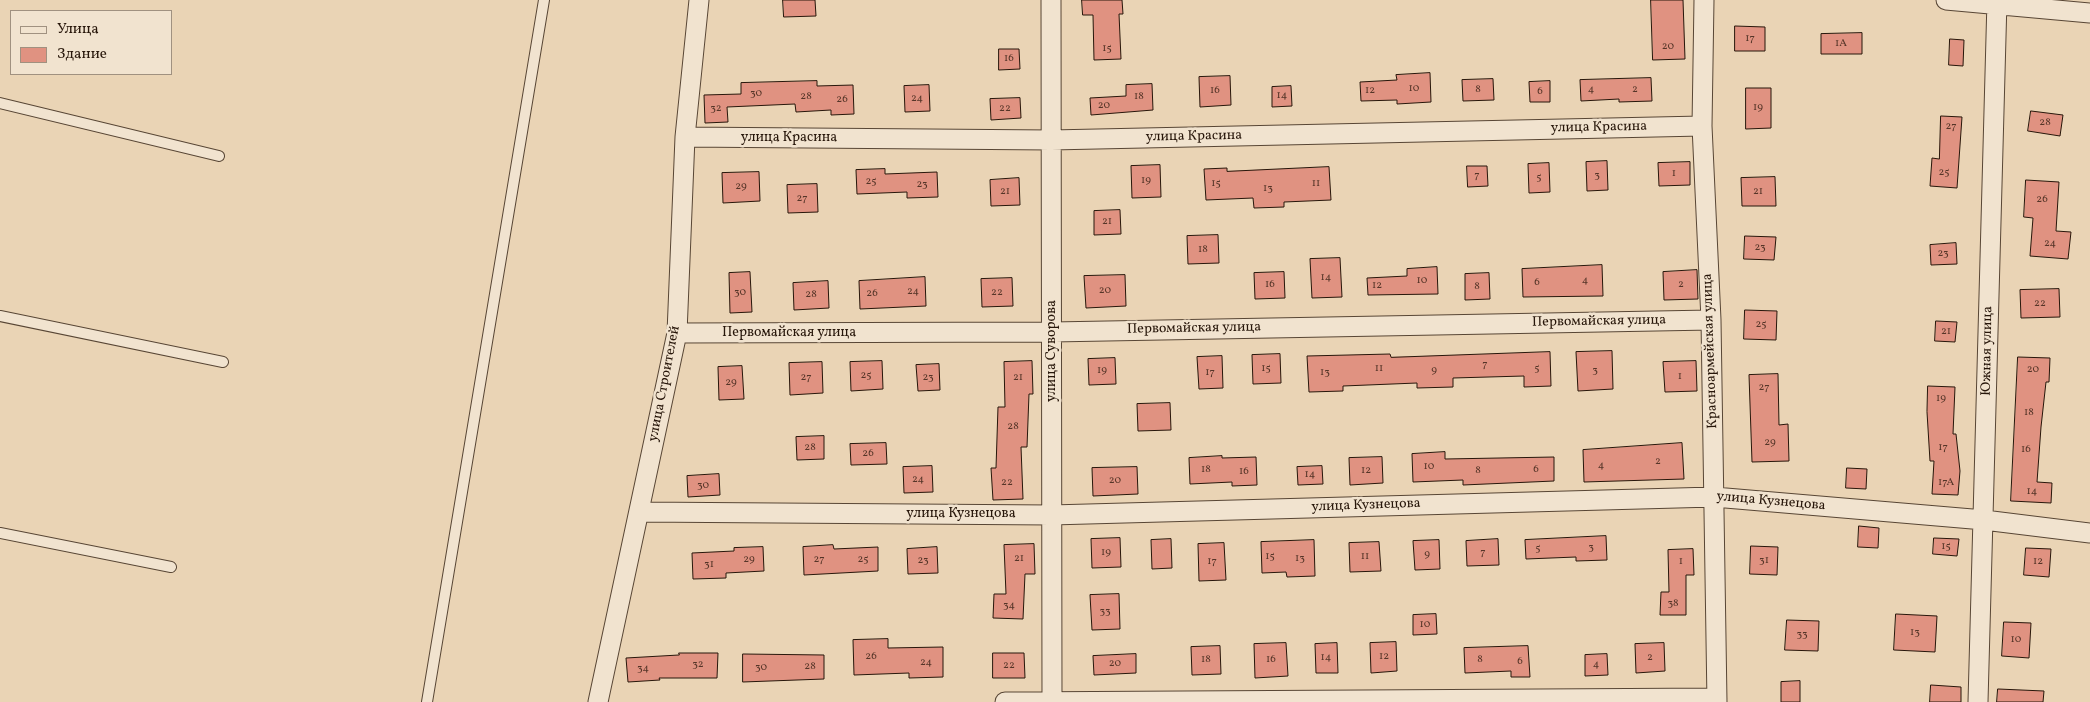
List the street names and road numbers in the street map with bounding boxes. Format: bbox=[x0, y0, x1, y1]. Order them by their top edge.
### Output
street label: улица Красина bbox=[1551, 119, 1647, 137]
street label: улица Красина bbox=[1146, 128, 1242, 146]
street label: улица Красина bbox=[741, 130, 837, 146]
street label: Красноармейская улица bbox=[1700, 273, 1722, 429]
street label: улица Суворова bbox=[1044, 300, 1060, 402]
street label: Южная улица bbox=[1979, 306, 1997, 396]
street label: Первомайская улица bbox=[1532, 312, 1666, 332]
street label: Первомайская улица bbox=[1127, 319, 1261, 339]
street label: улица Строителей bbox=[646, 325, 684, 443]
street label: Первомайская улица bbox=[722, 325, 856, 341]
street label: улица Кузнецова bbox=[1716, 489, 1826, 515]
street label: улица Кузнецова bbox=[1311, 496, 1421, 516]
street label: улица Кузнецова bbox=[906, 506, 1016, 522]

